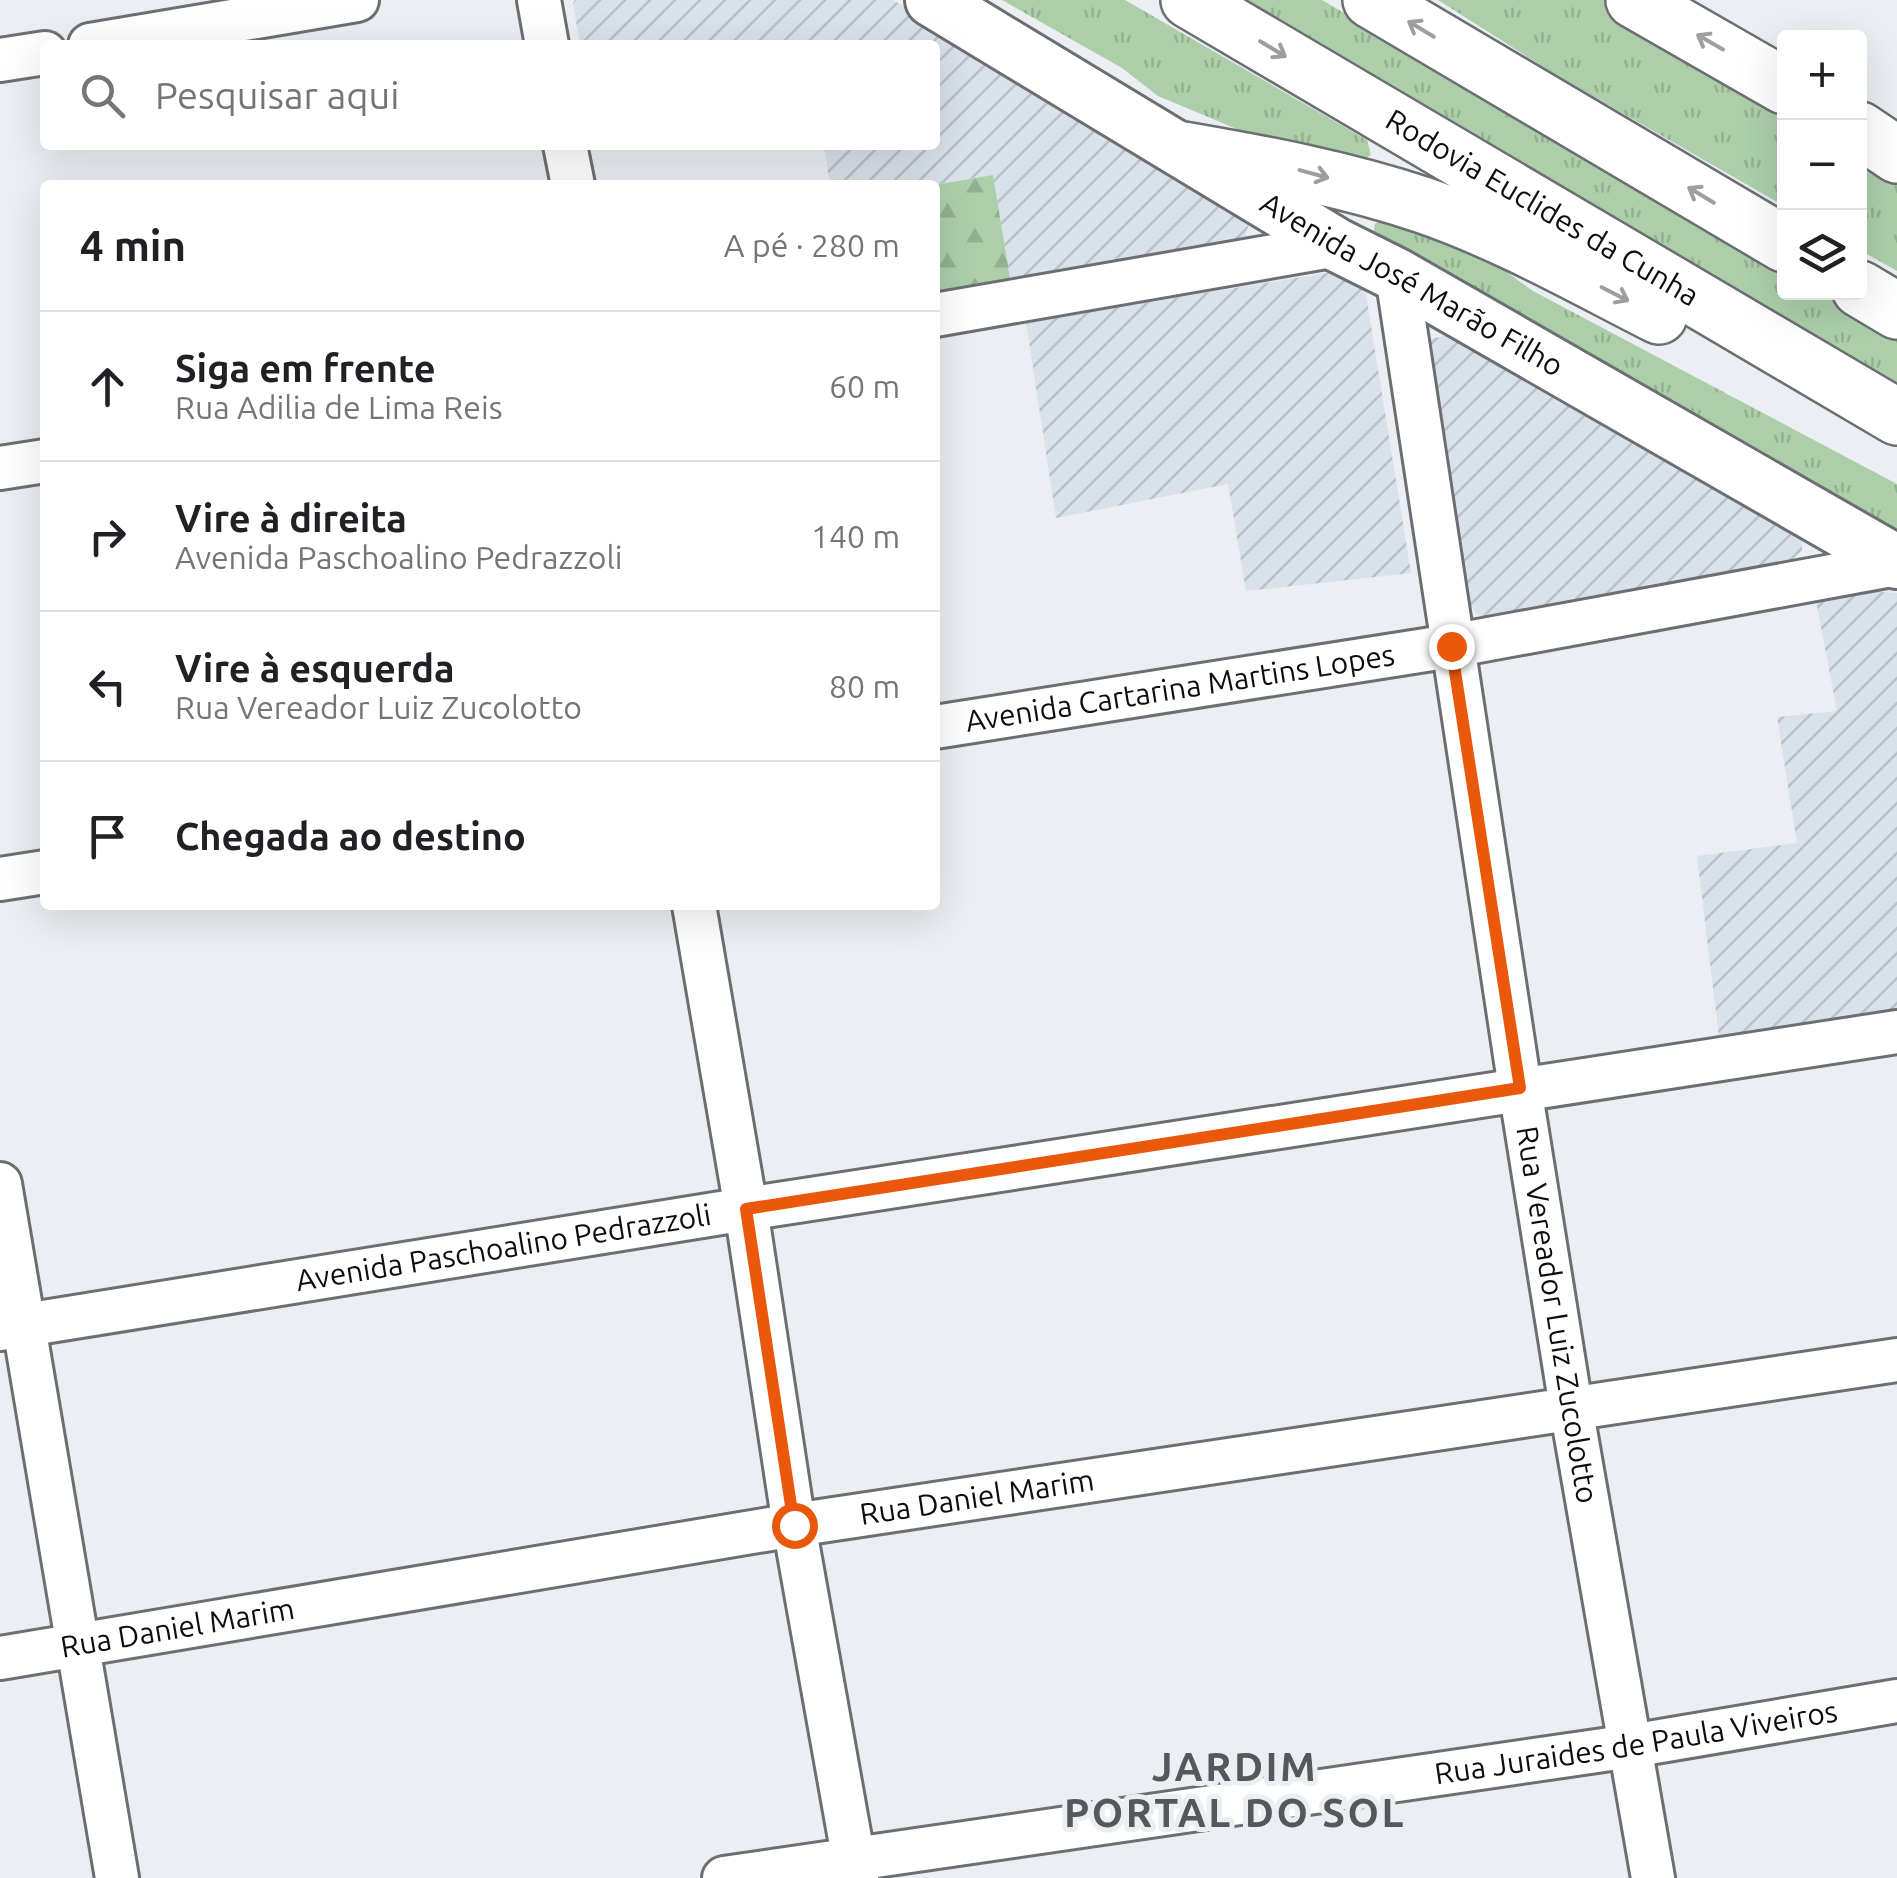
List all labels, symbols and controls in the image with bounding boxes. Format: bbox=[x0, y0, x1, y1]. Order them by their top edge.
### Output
one-way arrow bbox=[1407, 19, 1436, 39]
map controls bbox=[1777, 30, 1867, 300]
button: + bbox=[1777, 30, 1867, 120]
one-way arrow bbox=[1696, 31, 1725, 51]
search box bbox=[40, 40, 940, 150]
one-way arrow bbox=[1258, 40, 1287, 60]
icon: search bbox=[75, 68, 130, 123]
text: Pesquisar aqui bbox=[155, 74, 399, 116]
street label: Rodovia Euclides da Cunha bbox=[1380, 102, 1705, 313]
button: − bbox=[1777, 120, 1867, 210]
one-way arrow bbox=[1298, 165, 1329, 184]
street label: Avenida José Marão Filho bbox=[1255, 185, 1569, 383]
one-way arrow bbox=[1687, 185, 1715, 205]
button: layers bbox=[1777, 210, 1867, 300]
text: 4 min bbox=[80, 222, 186, 269]
text: A pé · 280 m bbox=[724, 227, 900, 263]
one-way arrow bbox=[1600, 285, 1629, 304]
text: Siga em frente bbox=[175, 347, 436, 389]
icon: ahead bbox=[80, 359, 135, 414]
text: 60 m bbox=[829, 368, 900, 404]
text: Rua Adilia de Lima Reis bbox=[175, 389, 503, 425]
text: Vire à direita bbox=[175, 497, 407, 539]
icon: right bbox=[80, 509, 135, 564]
text: 140 m bbox=[811, 518, 900, 554]
text: Avenida Paschoalino Pedrazzoli bbox=[175, 539, 623, 575]
route end bbox=[1429, 624, 1475, 670]
street label: Avenida Cartarina Martins Lopes bbox=[963, 637, 1397, 738]
text: Vire à esquerda bbox=[175, 647, 455, 689]
icon: left bbox=[80, 659, 135, 714]
text: 80 m bbox=[829, 668, 900, 704]
text: Rua Vereador Luiz Zucolotto bbox=[175, 689, 582, 725]
icon: arrive bbox=[80, 809, 135, 864]
text: Chegada ao destino bbox=[175, 815, 526, 857]
street label: Rua Vereador Luiz Zucolotto bbox=[1510, 1124, 1605, 1506]
street label: Avenida Paschoalino Pedrazzoli bbox=[293, 1197, 713, 1297]
street label: Rua Daniel Marim bbox=[857, 1462, 1096, 1531]
route start bbox=[772, 1503, 818, 1549]
street label: Rua Daniel Marim bbox=[58, 1591, 297, 1664]
street label: Rua Juraides de Paula Viveiros bbox=[1432, 1693, 1840, 1790]
district label: JARDIM PORTAL DO SOL bbox=[1064, 1744, 1406, 1835]

